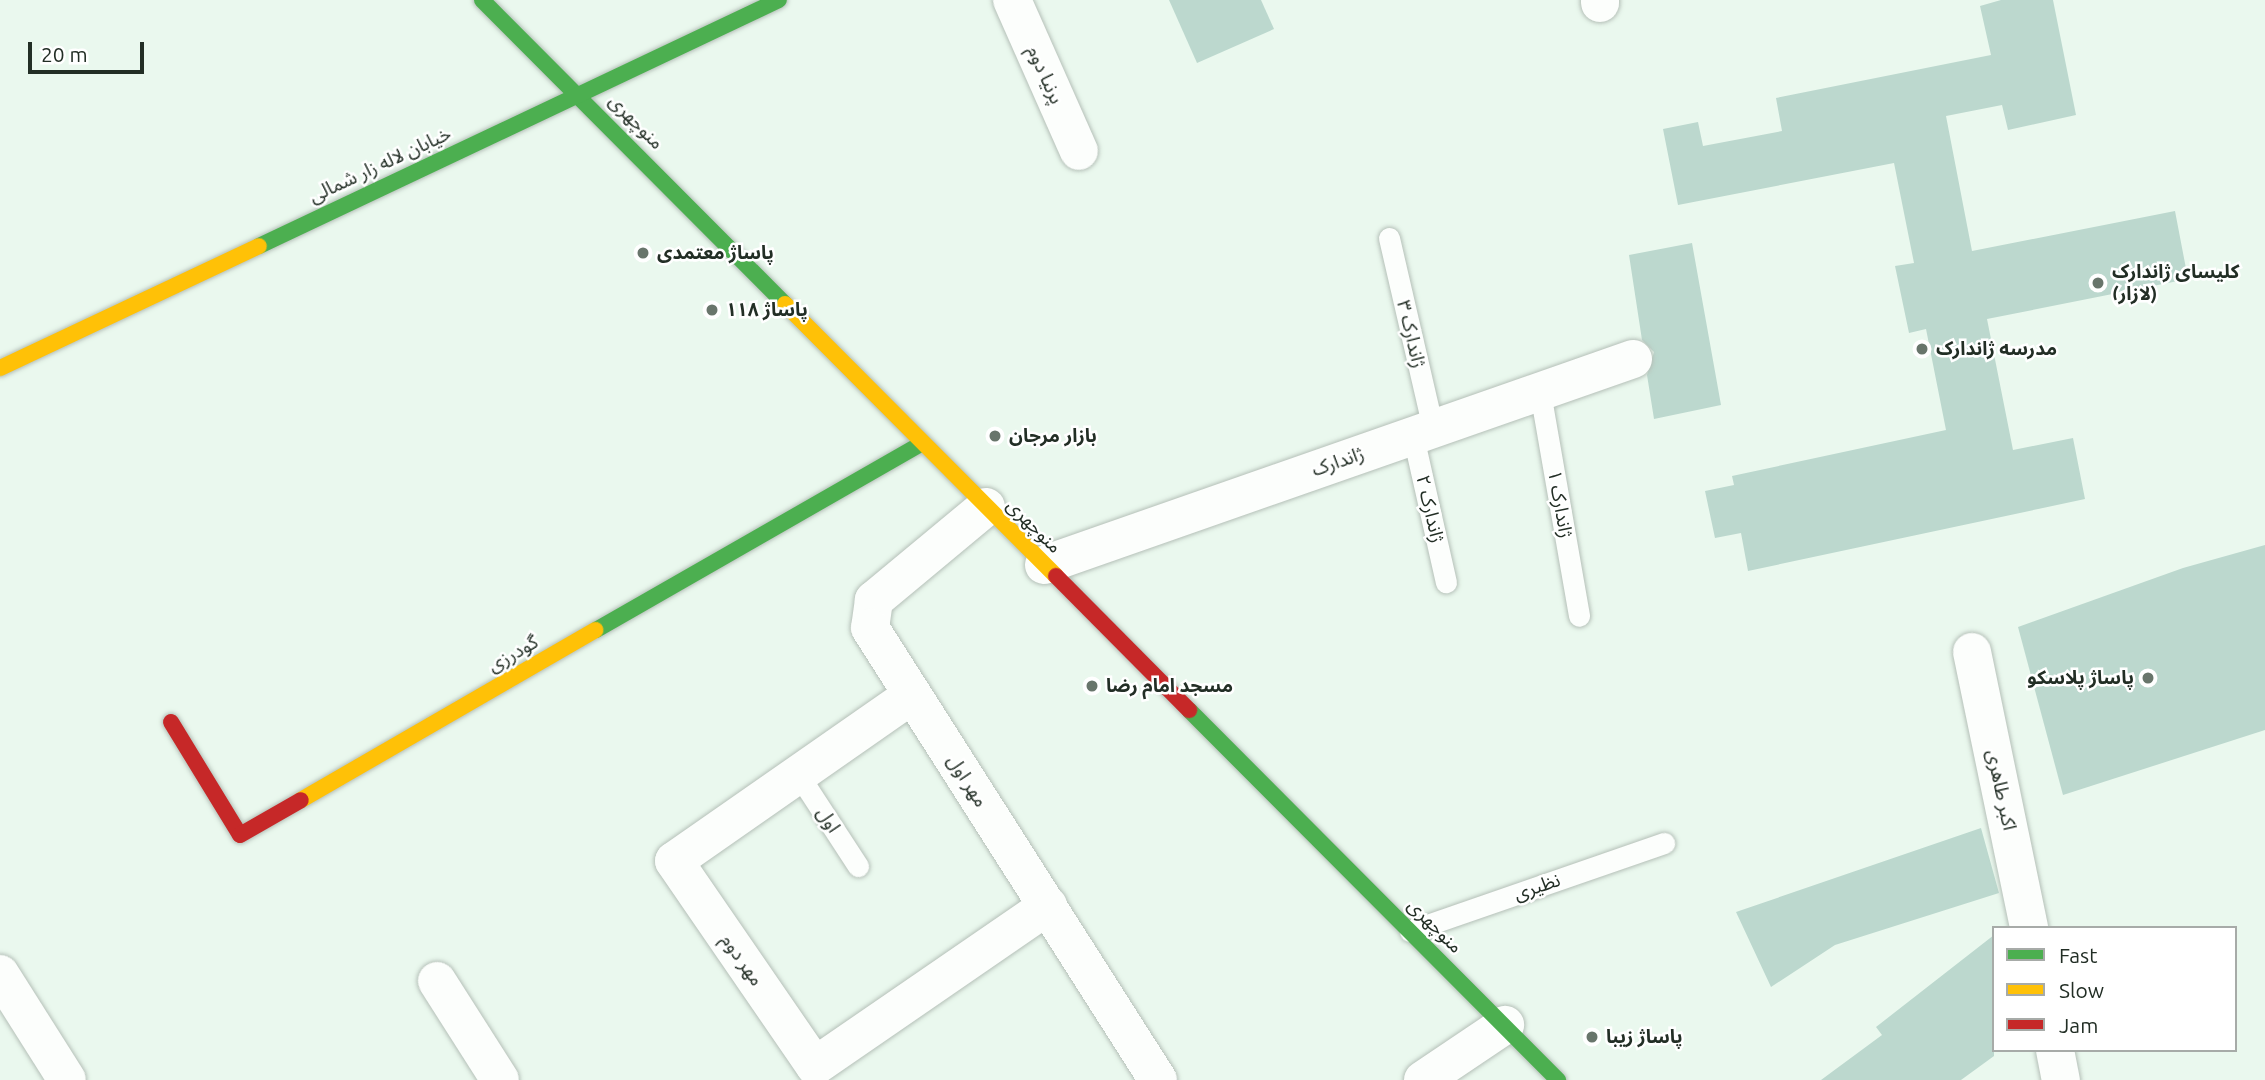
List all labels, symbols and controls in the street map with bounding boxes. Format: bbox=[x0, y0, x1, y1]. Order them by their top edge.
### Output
scale bar bbox=[32, 28, 147, 72]
text: 20 m bbox=[41, 42, 88, 66]
street label: پرنیا دوم bbox=[1022, 42, 1068, 108]
street label: منوچهری bbox=[604, 90, 668, 154]
street label: خیابان لاله زار شمالی bbox=[305, 122, 455, 208]
place label: پاساژ معتمدی bbox=[657, 242, 774, 264]
marker: پاساژ معتمدی bbox=[635, 245, 651, 261]
place label: کلیسای ژاندارک (لازار) bbox=[2112, 261, 2239, 305]
marker: کلیسای ژاندارک (لازار) bbox=[2090, 275, 2106, 291]
street label: ژاندارک ۳ bbox=[1392, 298, 1430, 370]
place label: پاساژ ۱۱۸ bbox=[726, 299, 808, 321]
marker: پاساژ ۱۱۸ bbox=[704, 302, 720, 318]
place label: مدرسه ژاندارک bbox=[1936, 338, 2057, 360]
marker: مدرسه ژاندارک bbox=[1914, 341, 1930, 357]
place label: بازار مرجان bbox=[1009, 425, 1097, 447]
marker: بازار مرجان bbox=[987, 428, 1003, 444]
street label: ژاندارک bbox=[1309, 442, 1367, 482]
street label: ژاندارک ۱ bbox=[1543, 468, 1577, 540]
street label: ژاندارک ۲ bbox=[1411, 473, 1449, 545]
street label: منوچهری bbox=[1002, 494, 1066, 558]
street label: گودرزی bbox=[484, 631, 542, 677]
place label: پاساژ پلاسکو bbox=[2027, 667, 2134, 689]
marker: پاساژ پلاسکو bbox=[2140, 670, 2156, 686]
place label: مسجد امام رضا bbox=[1106, 675, 1233, 697]
marker: مسجد امام رضا bbox=[1084, 678, 1100, 694]
street label: اکبر طاهری bbox=[1981, 748, 2021, 832]
street label: مهر اول bbox=[942, 751, 992, 811]
street label: اول bbox=[811, 803, 845, 837]
street label: نظیری bbox=[1511, 868, 1563, 906]
street label: منوچهری bbox=[1403, 894, 1467, 958]
legend bbox=[1992, 926, 2237, 1052]
street label: مهر دوم bbox=[716, 930, 768, 990]
text: Fast bbox=[2059, 943, 2097, 967]
text: Slow bbox=[2059, 978, 2104, 1002]
text: Jam bbox=[2059, 1013, 2098, 1037]
place label: پاساژ زیبا bbox=[1606, 1026, 1683, 1048]
marker: پاساژ زیبا bbox=[1584, 1029, 1600, 1045]

